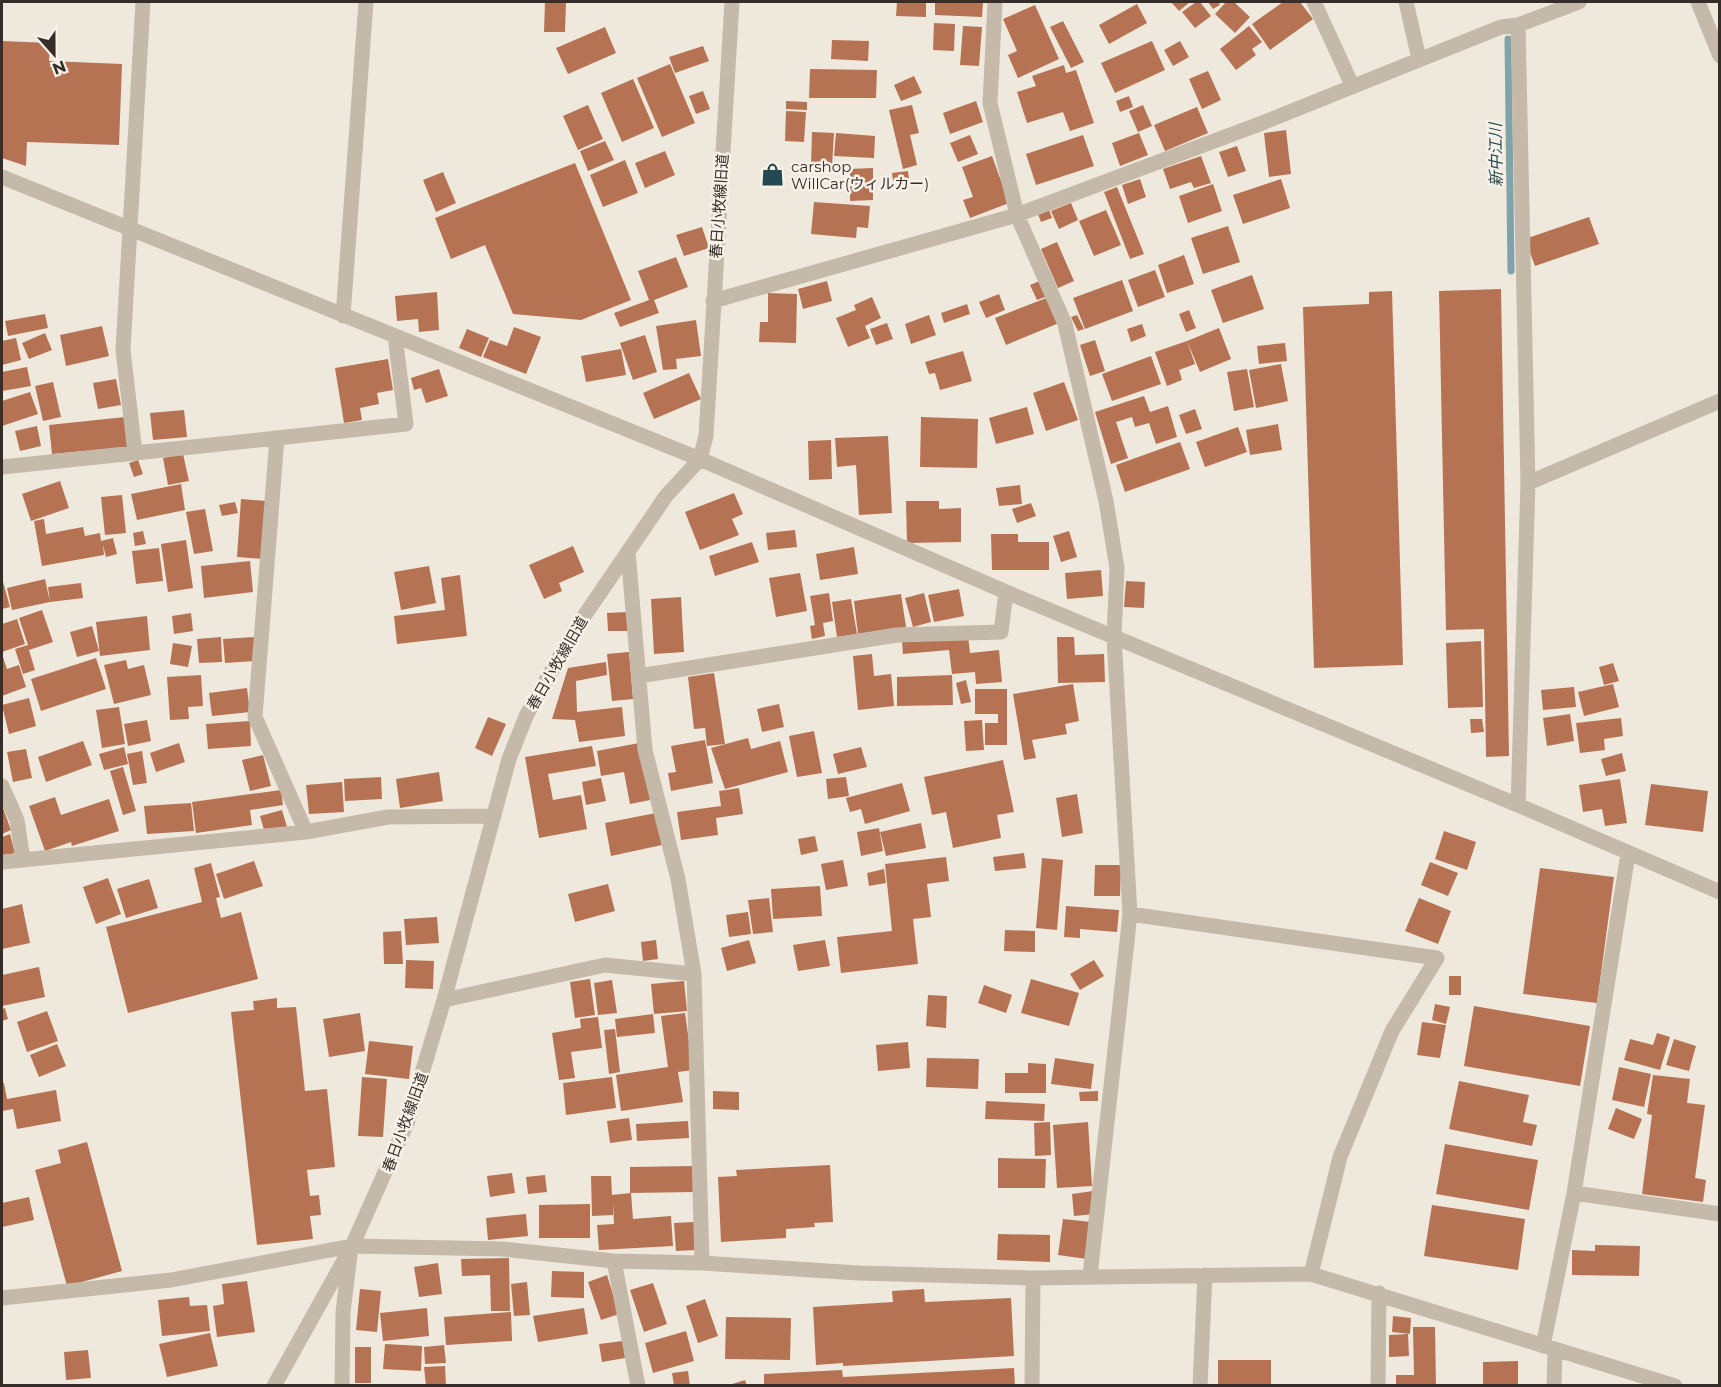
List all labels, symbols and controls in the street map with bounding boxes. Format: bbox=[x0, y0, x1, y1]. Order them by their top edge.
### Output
north arrow bbox=[24, 24, 84, 84]
text: N bbox=[50, 56, 69, 79]
water label: 新中江川 bbox=[1486, 121, 1506, 187]
street label: 春日小牧線旧道 bbox=[706, 153, 732, 259]
place label: carshop WillCar(ウィルカー) bbox=[791, 157, 929, 193]
shop icon: carshop WillCar(ウィルカー) bbox=[760, 162, 786, 188]
street label: 春日小牧線旧道 bbox=[523, 613, 591, 713]
street label: 春日小牧線旧道 bbox=[378, 1069, 432, 1175]

